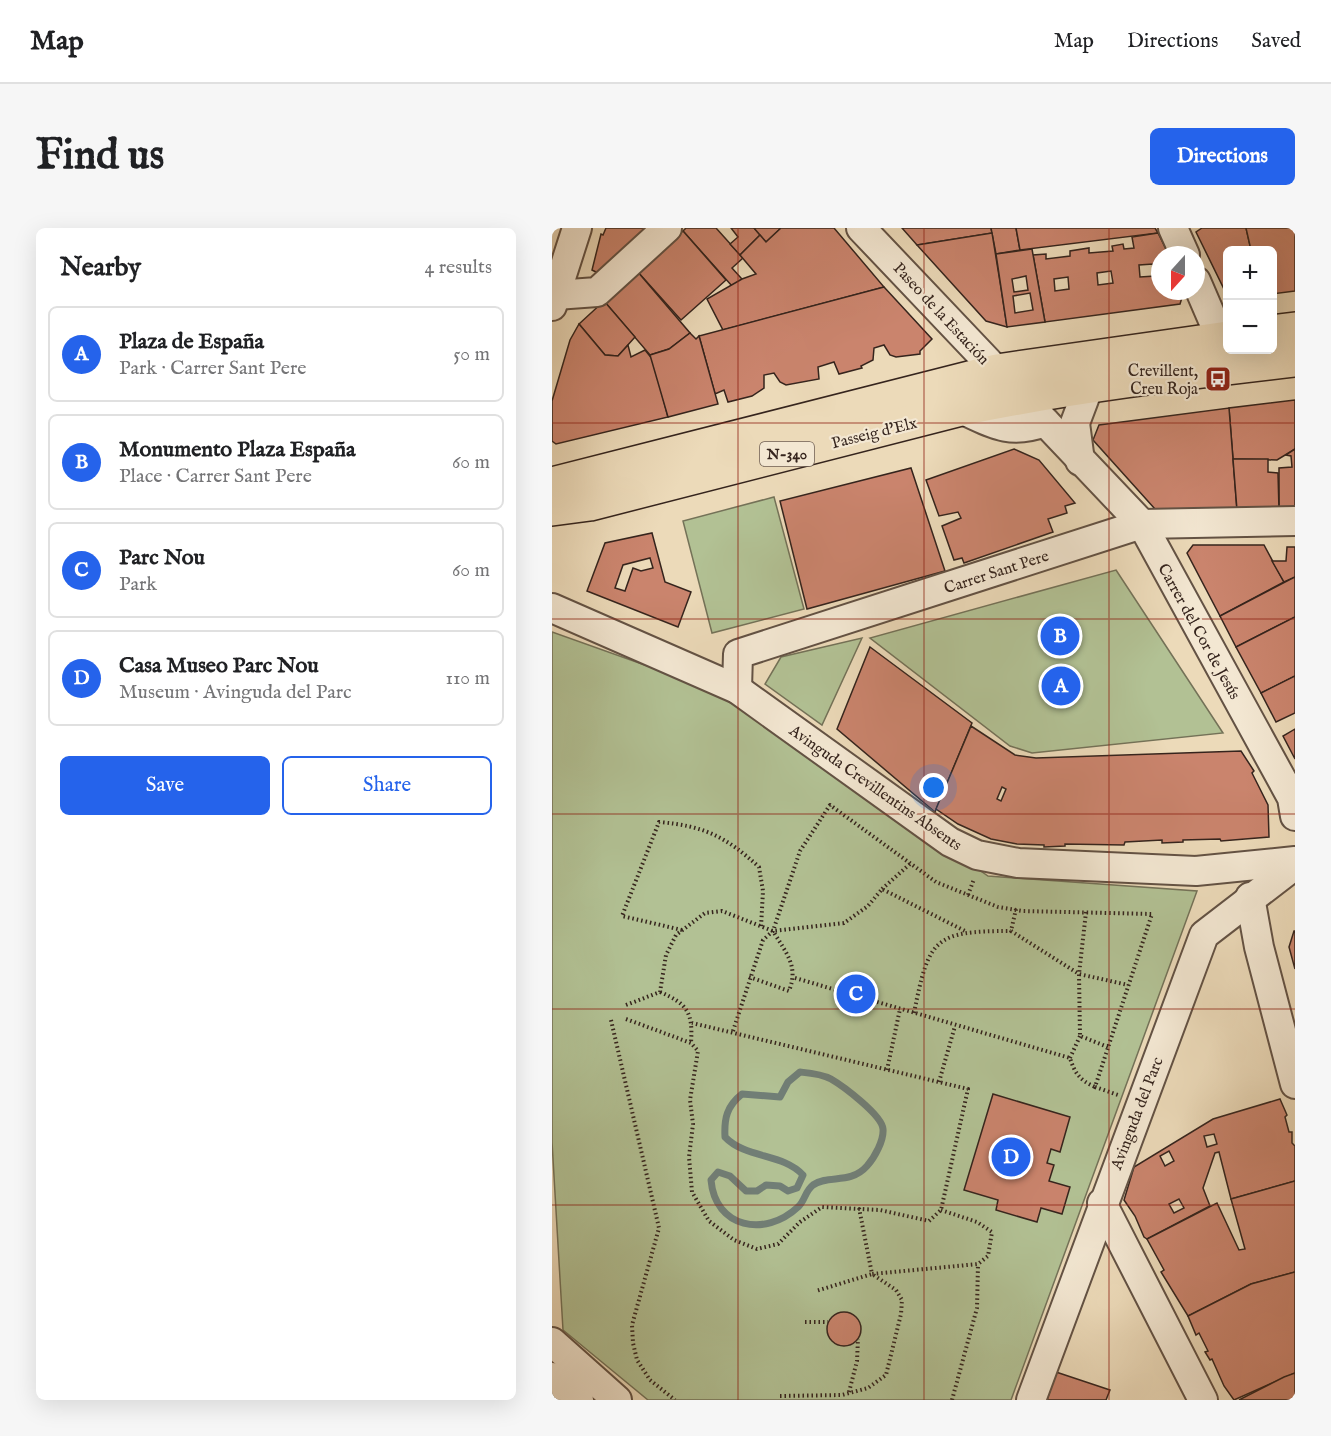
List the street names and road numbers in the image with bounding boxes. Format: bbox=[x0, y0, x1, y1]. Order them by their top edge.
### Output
street label: Paseo de la Estación bbox=[888, 259, 993, 370]
street label: Passeig d'Elx bbox=[830, 414, 919, 454]
road number: N-340 bbox=[760, 442, 814, 466]
street label: Carrer Sant Pere bbox=[942, 547, 1052, 599]
street label: Carrer del Cor de Jesús bbox=[1153, 561, 1244, 704]
street label: Avinguda Crevillentins Absents bbox=[784, 721, 965, 856]
street label: Avinguda del Parc bbox=[1107, 1055, 1169, 1174]

